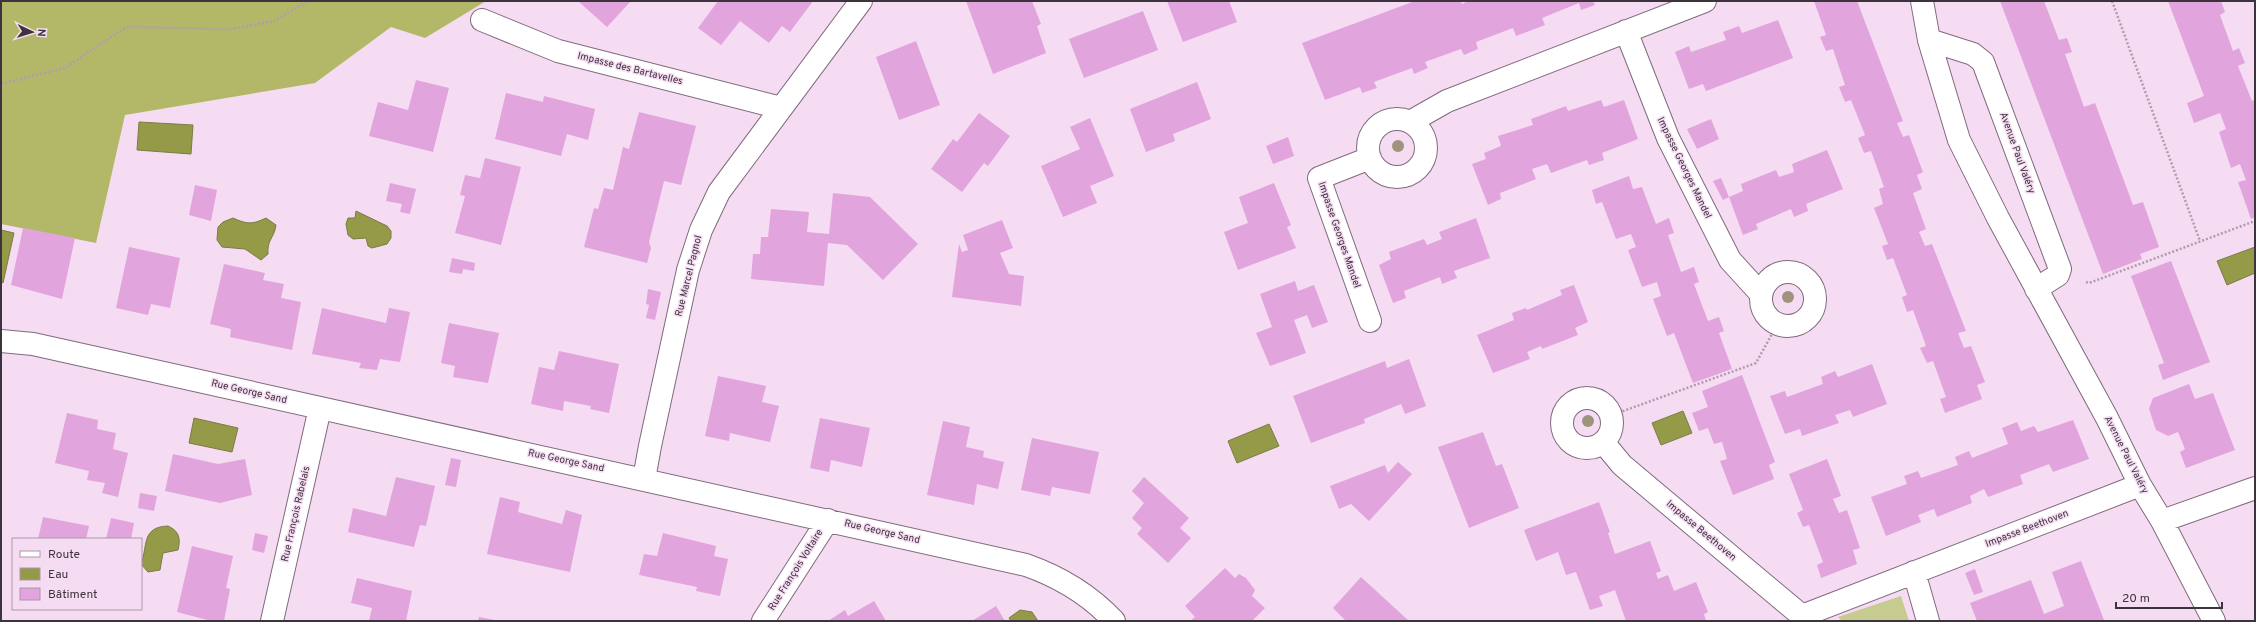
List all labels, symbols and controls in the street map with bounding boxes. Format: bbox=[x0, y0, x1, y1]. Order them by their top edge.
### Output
north arrow bbox=[12, 12, 52, 52]
text: N bbox=[34, 28, 48, 37]
street label: Impasse des Bartavelles bbox=[576, 50, 684, 88]
street label: Avenue Paul Valéry bbox=[1996, 111, 2038, 195]
street label: Impasse Georges Mandel bbox=[1654, 115, 1714, 221]
street label: Impasse Georges Mandel bbox=[1315, 180, 1363, 290]
street label: Rue Marcel Pagnol bbox=[673, 234, 705, 318]
street label: Rue George Sand bbox=[210, 377, 288, 407]
street label: Avenue Paul Valéry bbox=[2101, 414, 2151, 496]
street label: Rue George Sand bbox=[527, 447, 605, 475]
street label: Rue François Rabelais bbox=[279, 465, 313, 563]
street label: Impasse Beethoven bbox=[1663, 498, 1739, 564]
street label: Impasse Beethoven bbox=[1984, 507, 2070, 551]
street label: Rue George Sand bbox=[843, 517, 921, 547]
street label: Rue François Voltaire bbox=[766, 527, 826, 613]
legend bbox=[12, 538, 142, 610]
text: Route bbox=[48, 547, 80, 563]
text: Eau bbox=[48, 567, 68, 583]
scale bar bbox=[2116, 584, 2222, 610]
text: Bâtiment bbox=[48, 587, 98, 603]
text: 20 m bbox=[2122, 591, 2150, 607]

